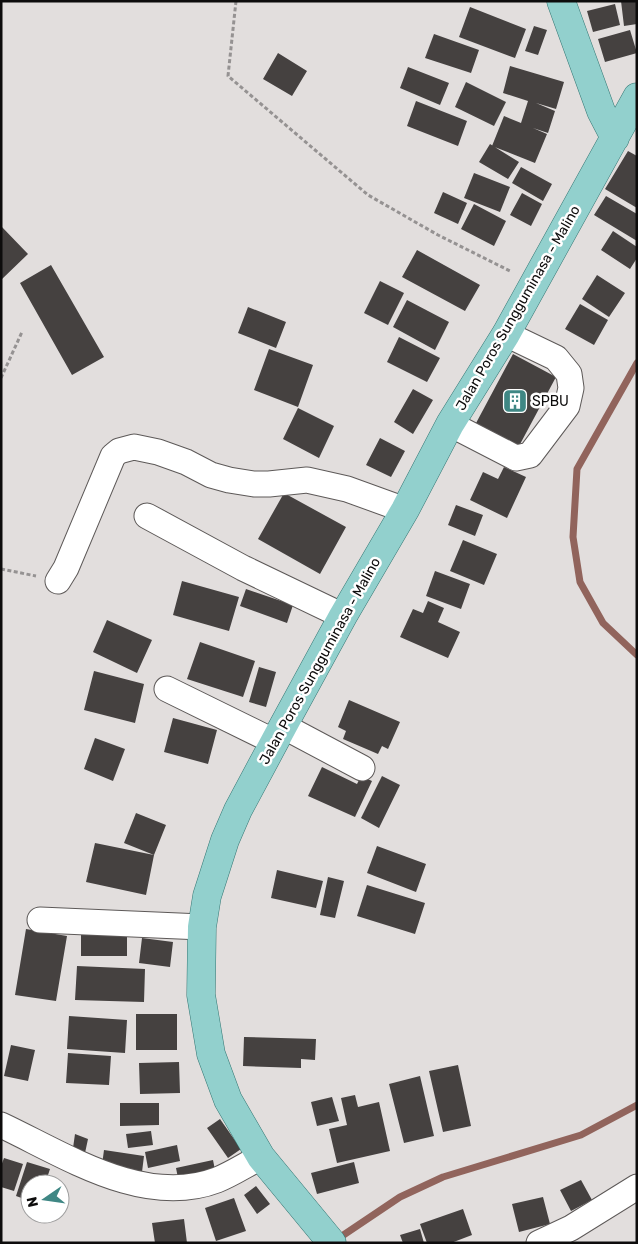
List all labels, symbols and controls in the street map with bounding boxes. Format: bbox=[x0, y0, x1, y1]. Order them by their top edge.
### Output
street label: Jalan Poros Sungguminasa - Malino bbox=[452, 203, 584, 413]
building icon: SPBU bbox=[502, 388, 528, 414]
place label: SPBU bbox=[532, 393, 569, 410]
street label: Jalan Poros Sungguminasa - Malino bbox=[256, 555, 384, 767]
north arrow bbox=[20, 1174, 70, 1224]
text: N bbox=[23, 1195, 42, 1209]

